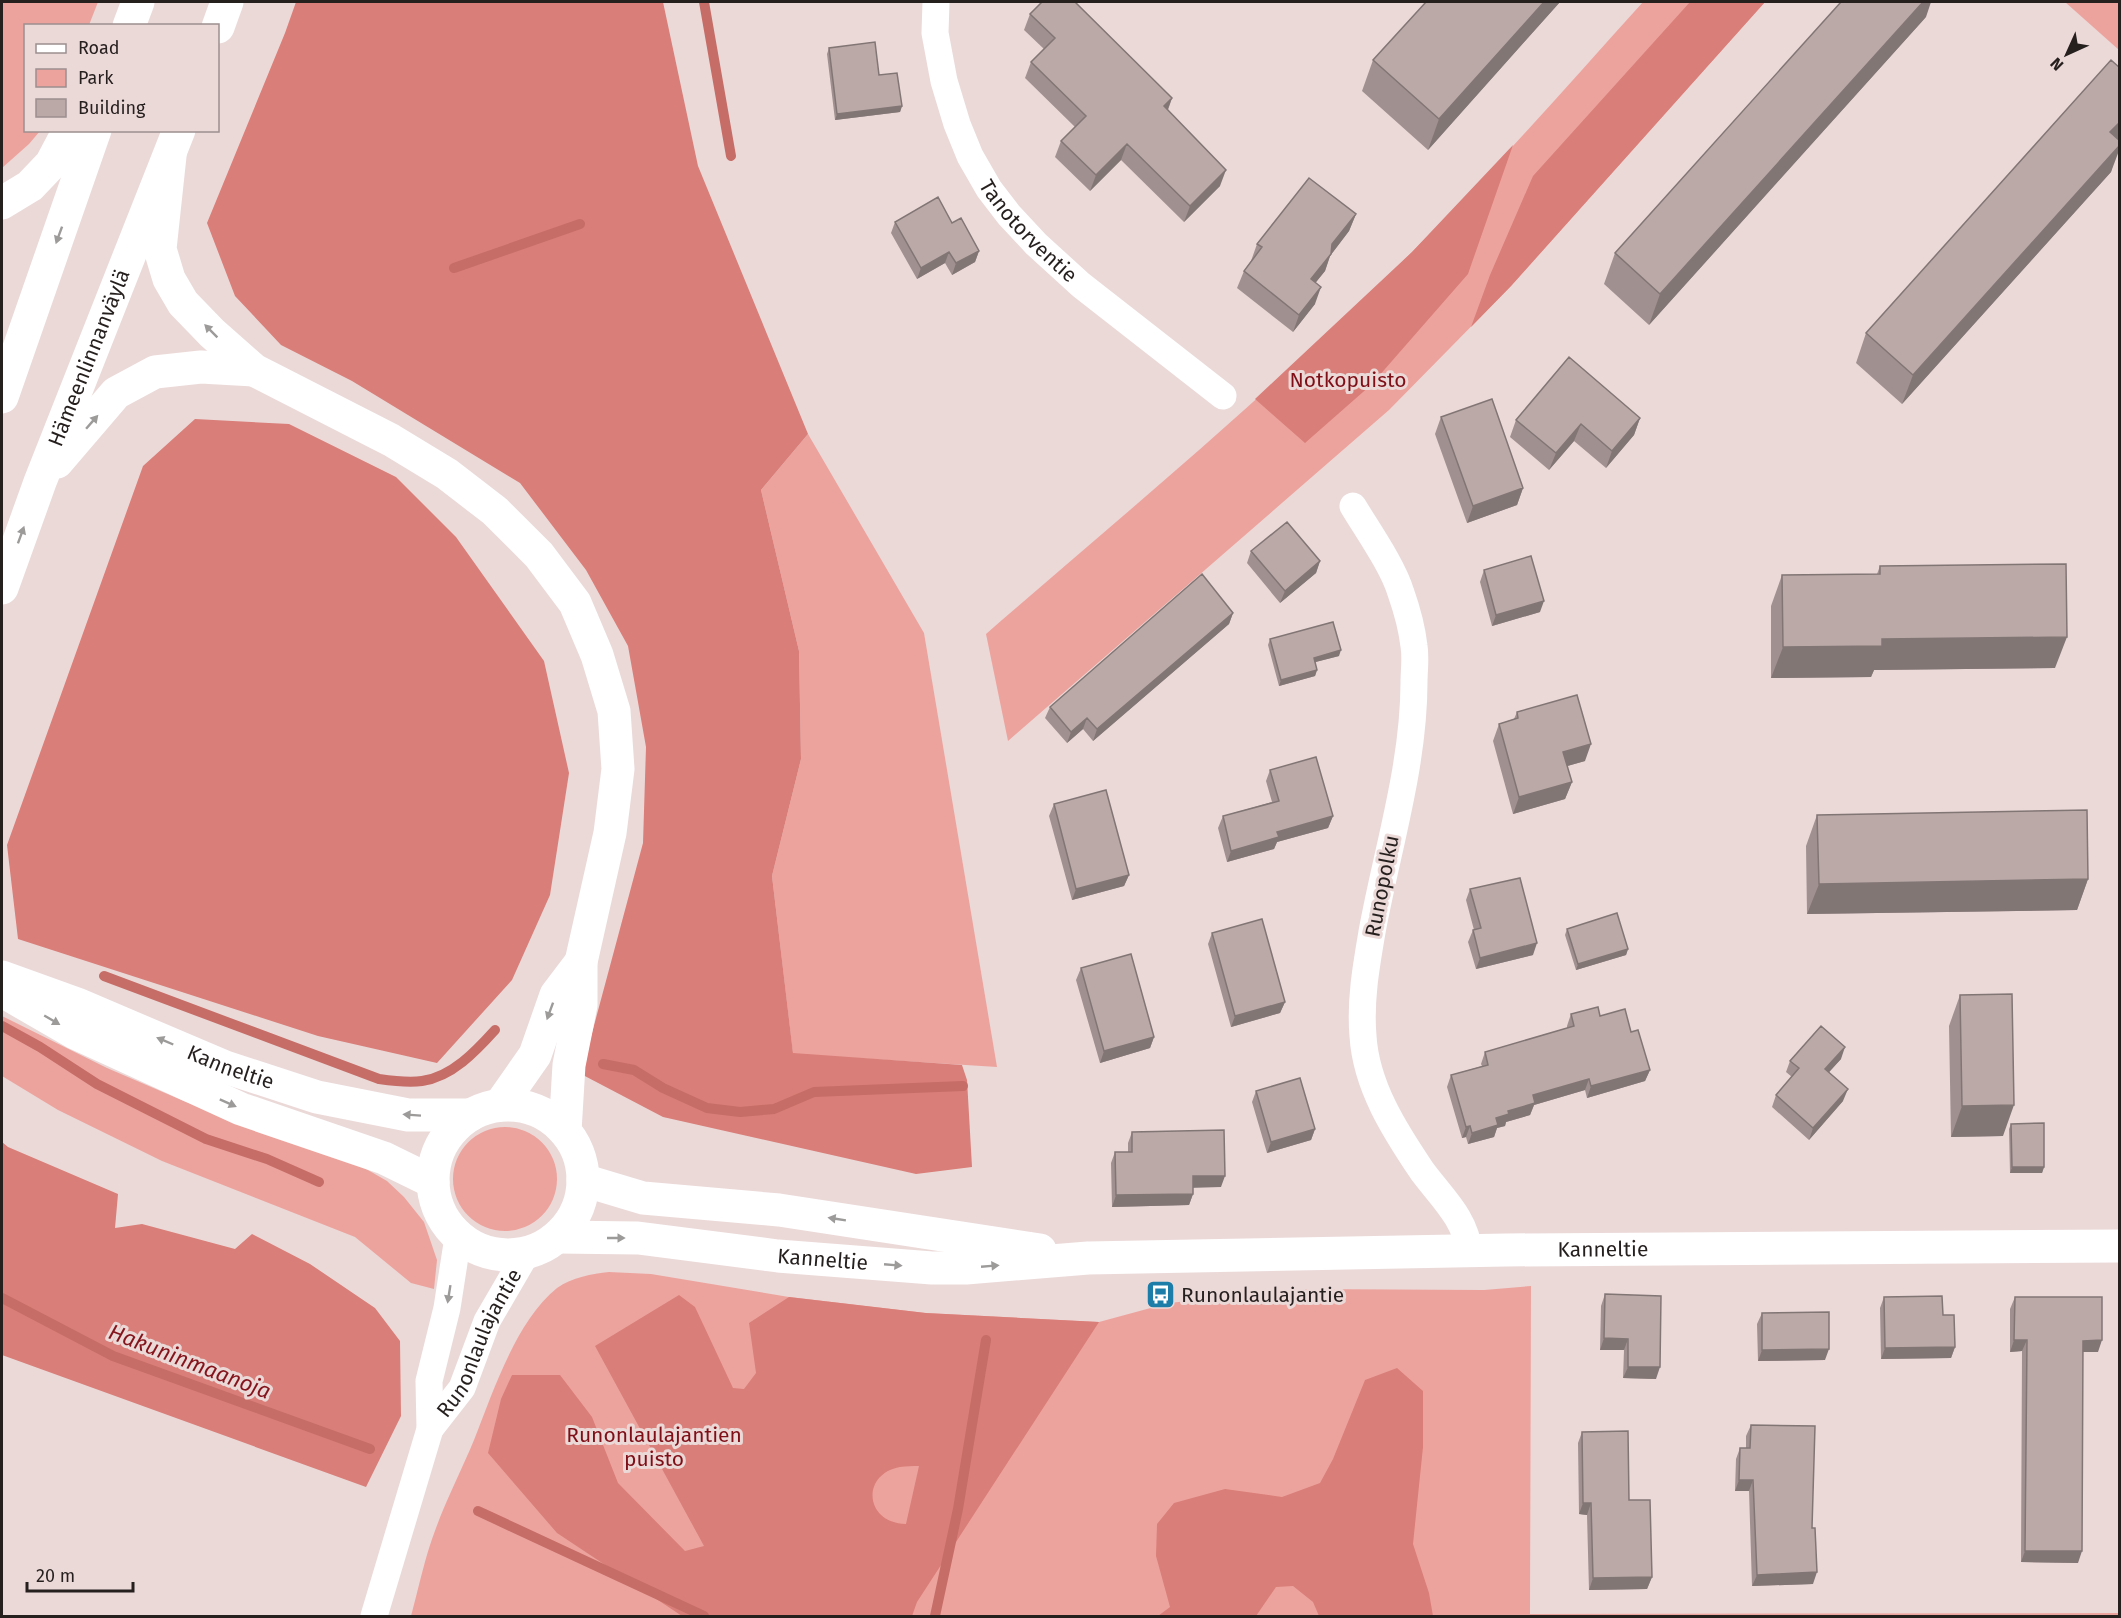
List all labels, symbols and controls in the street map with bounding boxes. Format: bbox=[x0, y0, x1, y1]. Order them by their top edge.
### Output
legend bbox=[24, 24, 219, 132]
north arrow bbox=[2037, 24, 2097, 84]
text: Road bbox=[78, 37, 120, 59]
text: N bbox=[2046, 54, 2067, 75]
text: Park bbox=[78, 67, 114, 89]
text: Building bbox=[78, 97, 146, 119]
street label: Tanotorventie bbox=[973, 175, 1083, 288]
one-way arrow bbox=[53, 227, 63, 245]
street label: Hämeenlinnanväylä bbox=[42, 266, 136, 450]
one-way arrow bbox=[203, 324, 218, 338]
park label: Notkopuisto bbox=[1290, 367, 1406, 393]
one-way arrow bbox=[85, 414, 99, 429]
one-way arrow bbox=[16, 525, 26, 543]
street label: Runopolku bbox=[1359, 833, 1405, 939]
one-way arrow bbox=[545, 1003, 555, 1021]
one-way arrow bbox=[44, 1014, 60, 1025]
one-way arrow bbox=[157, 1037, 174, 1046]
street label: Kanneltie bbox=[183, 1039, 277, 1095]
one-way arrow bbox=[220, 1098, 238, 1108]
one-way arrow bbox=[402, 1110, 421, 1119]
one-way arrow bbox=[827, 1214, 846, 1223]
one-way arrow bbox=[606, 1233, 625, 1243]
street label: Kanneltie bbox=[1557, 1236, 1648, 1263]
street label: Kanneltie bbox=[776, 1243, 869, 1276]
one-way arrow bbox=[884, 1260, 903, 1270]
one-way arrow bbox=[981, 1261, 1000, 1271]
street label: Runonlaulajantie bbox=[431, 1264, 528, 1423]
bus stop icon: Runonlaulajantie bbox=[1144, 1279, 1176, 1311]
place label: Runonlaulajantie bbox=[1181, 1282, 1344, 1308]
one-way arrow bbox=[444, 1285, 453, 1304]
water label: Hakuninmaanoja bbox=[105, 1318, 275, 1405]
park label: Runonlaulajantien puisto bbox=[566, 1422, 742, 1472]
scale bar bbox=[27, 1555, 134, 1593]
text: 20 m bbox=[36, 1565, 75, 1587]

